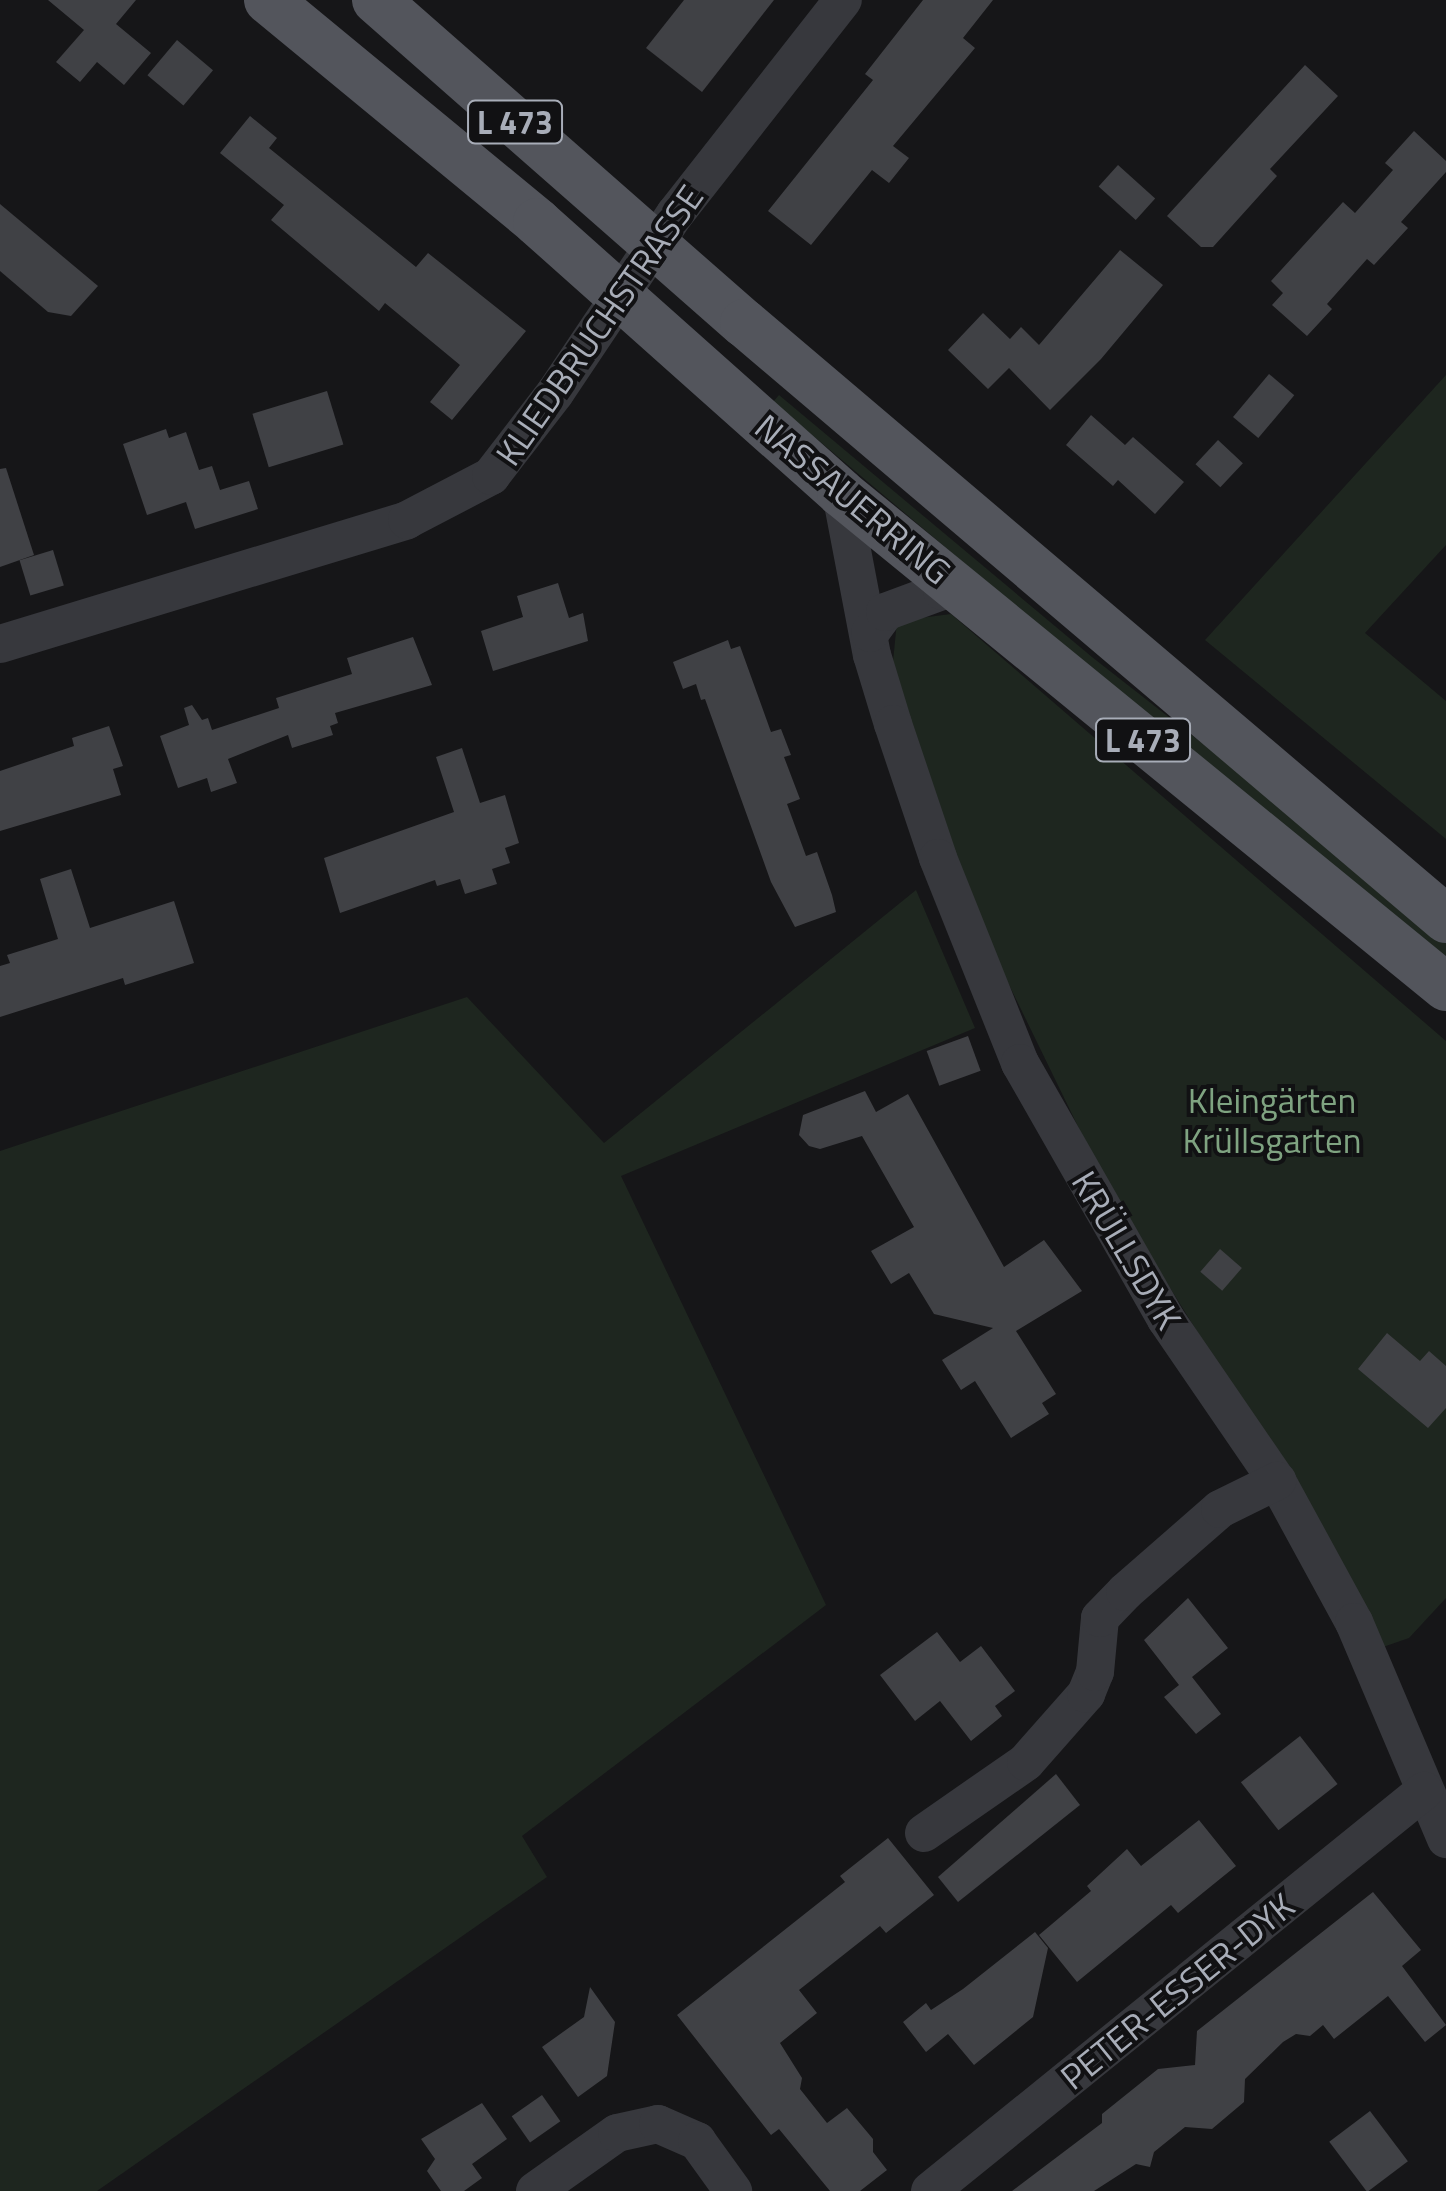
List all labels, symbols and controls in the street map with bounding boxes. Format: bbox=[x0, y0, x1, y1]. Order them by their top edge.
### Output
road number: L 473 bbox=[465, 95, 565, 149]
street label: KLIEDBRUCHSTRASSE bbox=[487, 177, 711, 473]
street label: NASSAUERRING bbox=[747, 405, 959, 593]
road number: L 473 bbox=[1093, 713, 1193, 767]
park label: Kleingärten Krüllsgarten bbox=[1182, 1079, 1362, 1161]
street label: KRÜLLSDYK bbox=[1063, 1163, 1191, 1337]
street label: PETER-ESSER-DYK bbox=[1052, 1884, 1302, 2098]

